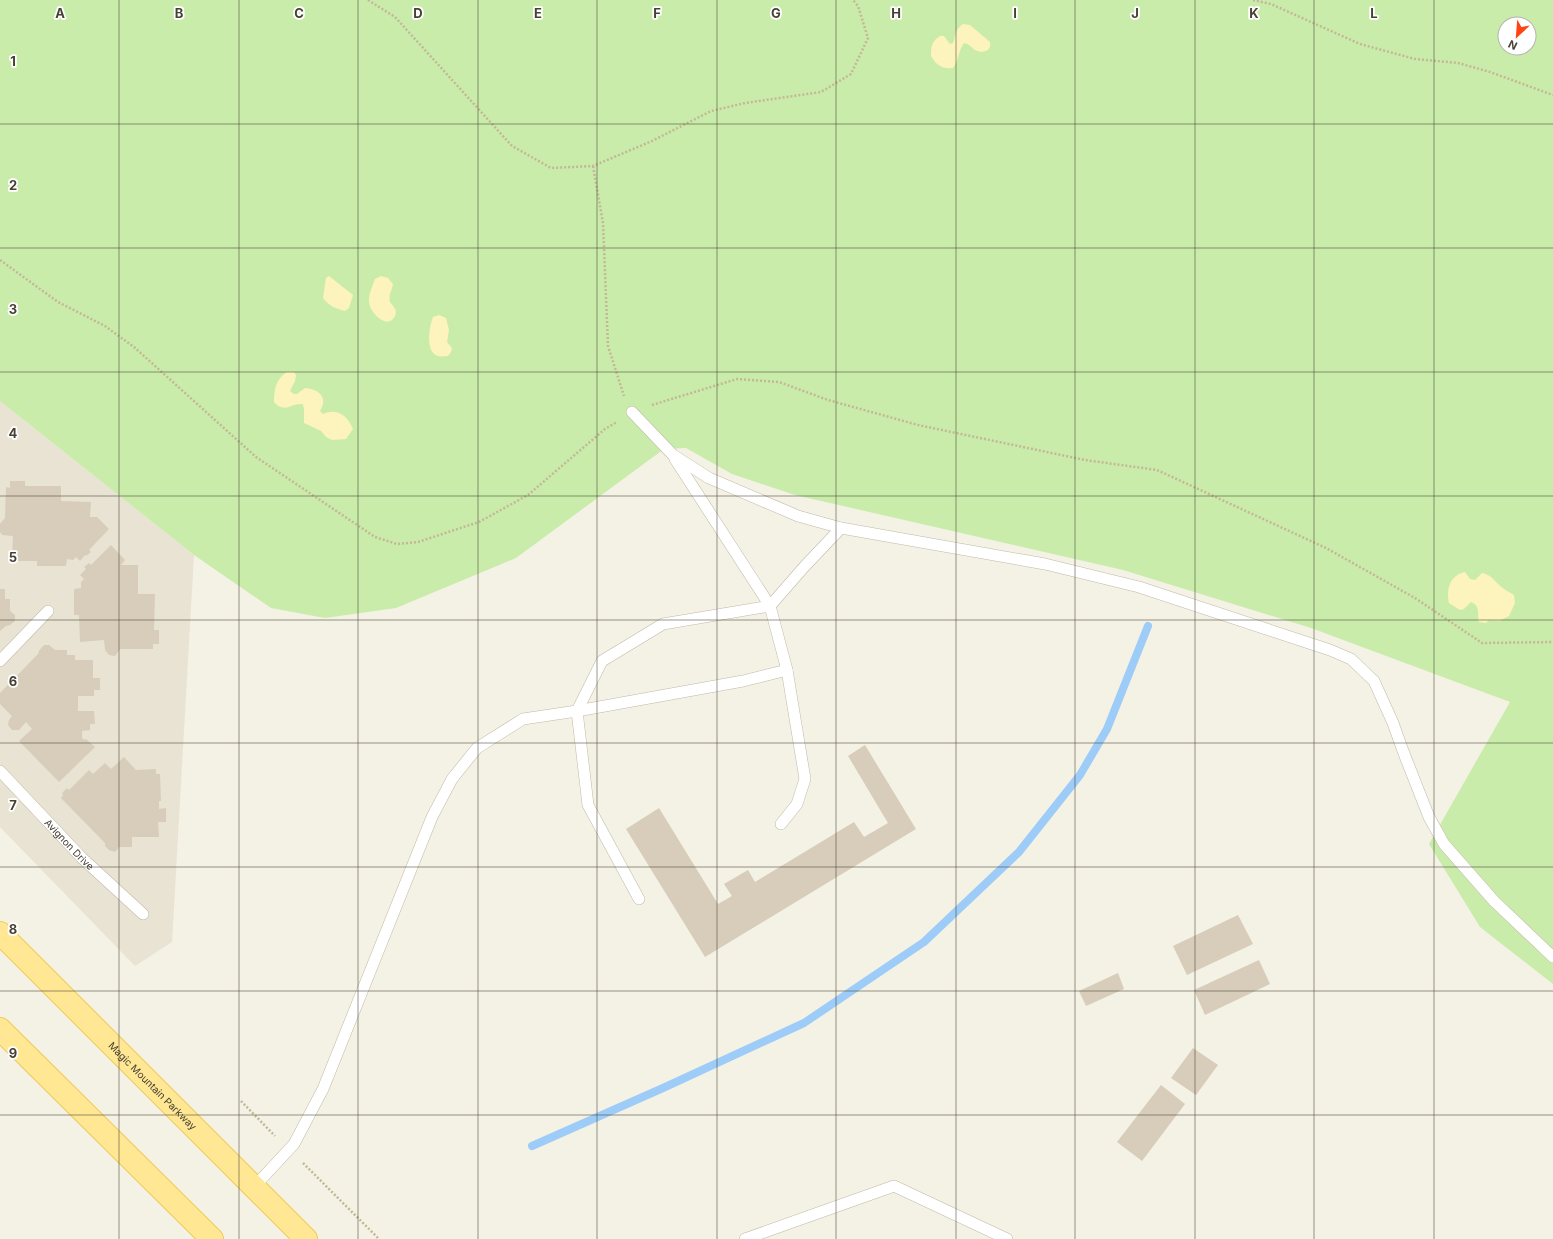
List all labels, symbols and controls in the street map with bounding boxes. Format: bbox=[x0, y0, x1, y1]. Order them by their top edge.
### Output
text: A bbox=[55, 5, 65, 21]
text: B bbox=[175, 5, 184, 21]
text: C bbox=[294, 5, 304, 21]
text: D bbox=[413, 5, 423, 21]
text: E bbox=[534, 5, 542, 21]
text: F bbox=[653, 5, 661, 21]
text: G bbox=[771, 5, 781, 21]
text: H bbox=[891, 5, 901, 21]
text: I bbox=[1013, 5, 1017, 21]
text: J bbox=[1131, 5, 1139, 21]
text: K bbox=[1249, 5, 1259, 21]
text: L bbox=[1370, 5, 1378, 21]
north arrow bbox=[1497, 16, 1537, 56]
text: N bbox=[1506, 37, 1519, 53]
text: 1 bbox=[10, 53, 16, 69]
text: 2 bbox=[9, 177, 17, 193]
text: 3 bbox=[9, 301, 17, 317]
text: 4 bbox=[9, 425, 18, 441]
text: 5 bbox=[9, 549, 17, 565]
text: 6 bbox=[9, 673, 17, 689]
text: 7 bbox=[9, 797, 17, 813]
street label: Avignon Drive bbox=[42, 816, 97, 872]
text: 8 bbox=[9, 921, 17, 937]
street label: Magic Mountain Parkway bbox=[106, 1039, 199, 1132]
text: 9 bbox=[9, 1045, 17, 1061]

